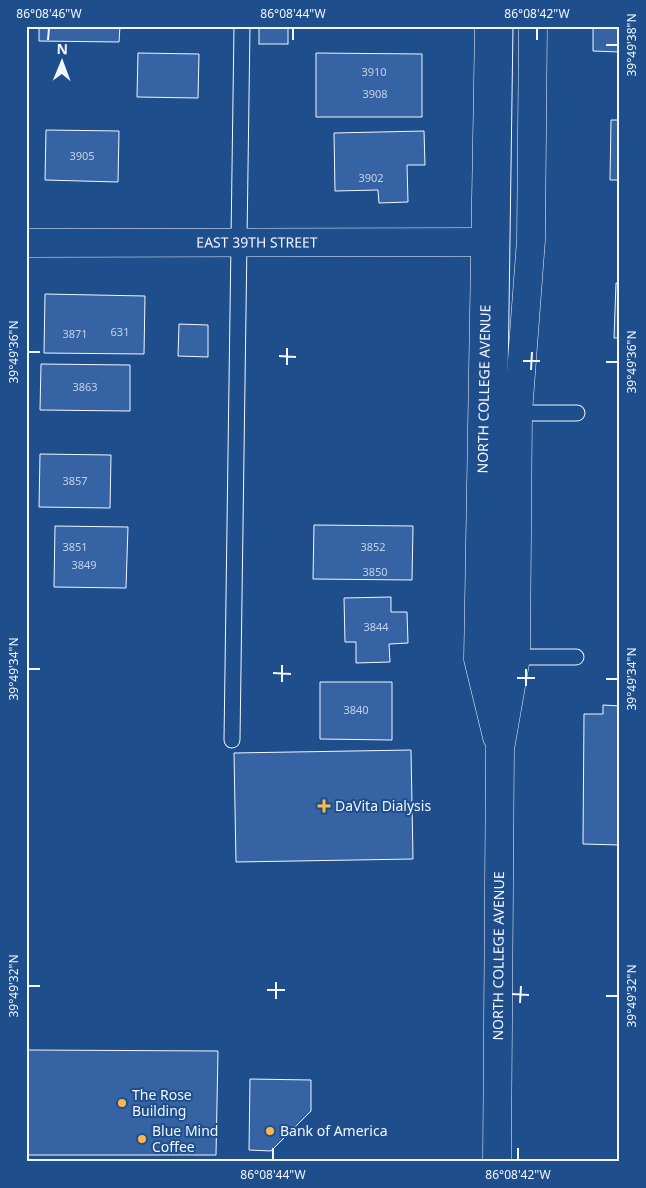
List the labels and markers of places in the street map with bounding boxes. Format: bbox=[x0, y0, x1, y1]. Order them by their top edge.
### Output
place label: DaVita Dialysis bbox=[335, 796, 431, 815]
marker: DaVita Dialysis bbox=[317, 799, 331, 813]
place label: The Rose Building bbox=[132, 1085, 192, 1120]
marker: The Rose Building bbox=[116, 1097, 128, 1109]
place label: Blue Mind Coffee bbox=[152, 1121, 218, 1156]
place label: Bank of America bbox=[280, 1121, 388, 1140]
marker: Bank of America bbox=[264, 1125, 276, 1137]
marker: Blue Mind Coffee bbox=[136, 1133, 148, 1145]

